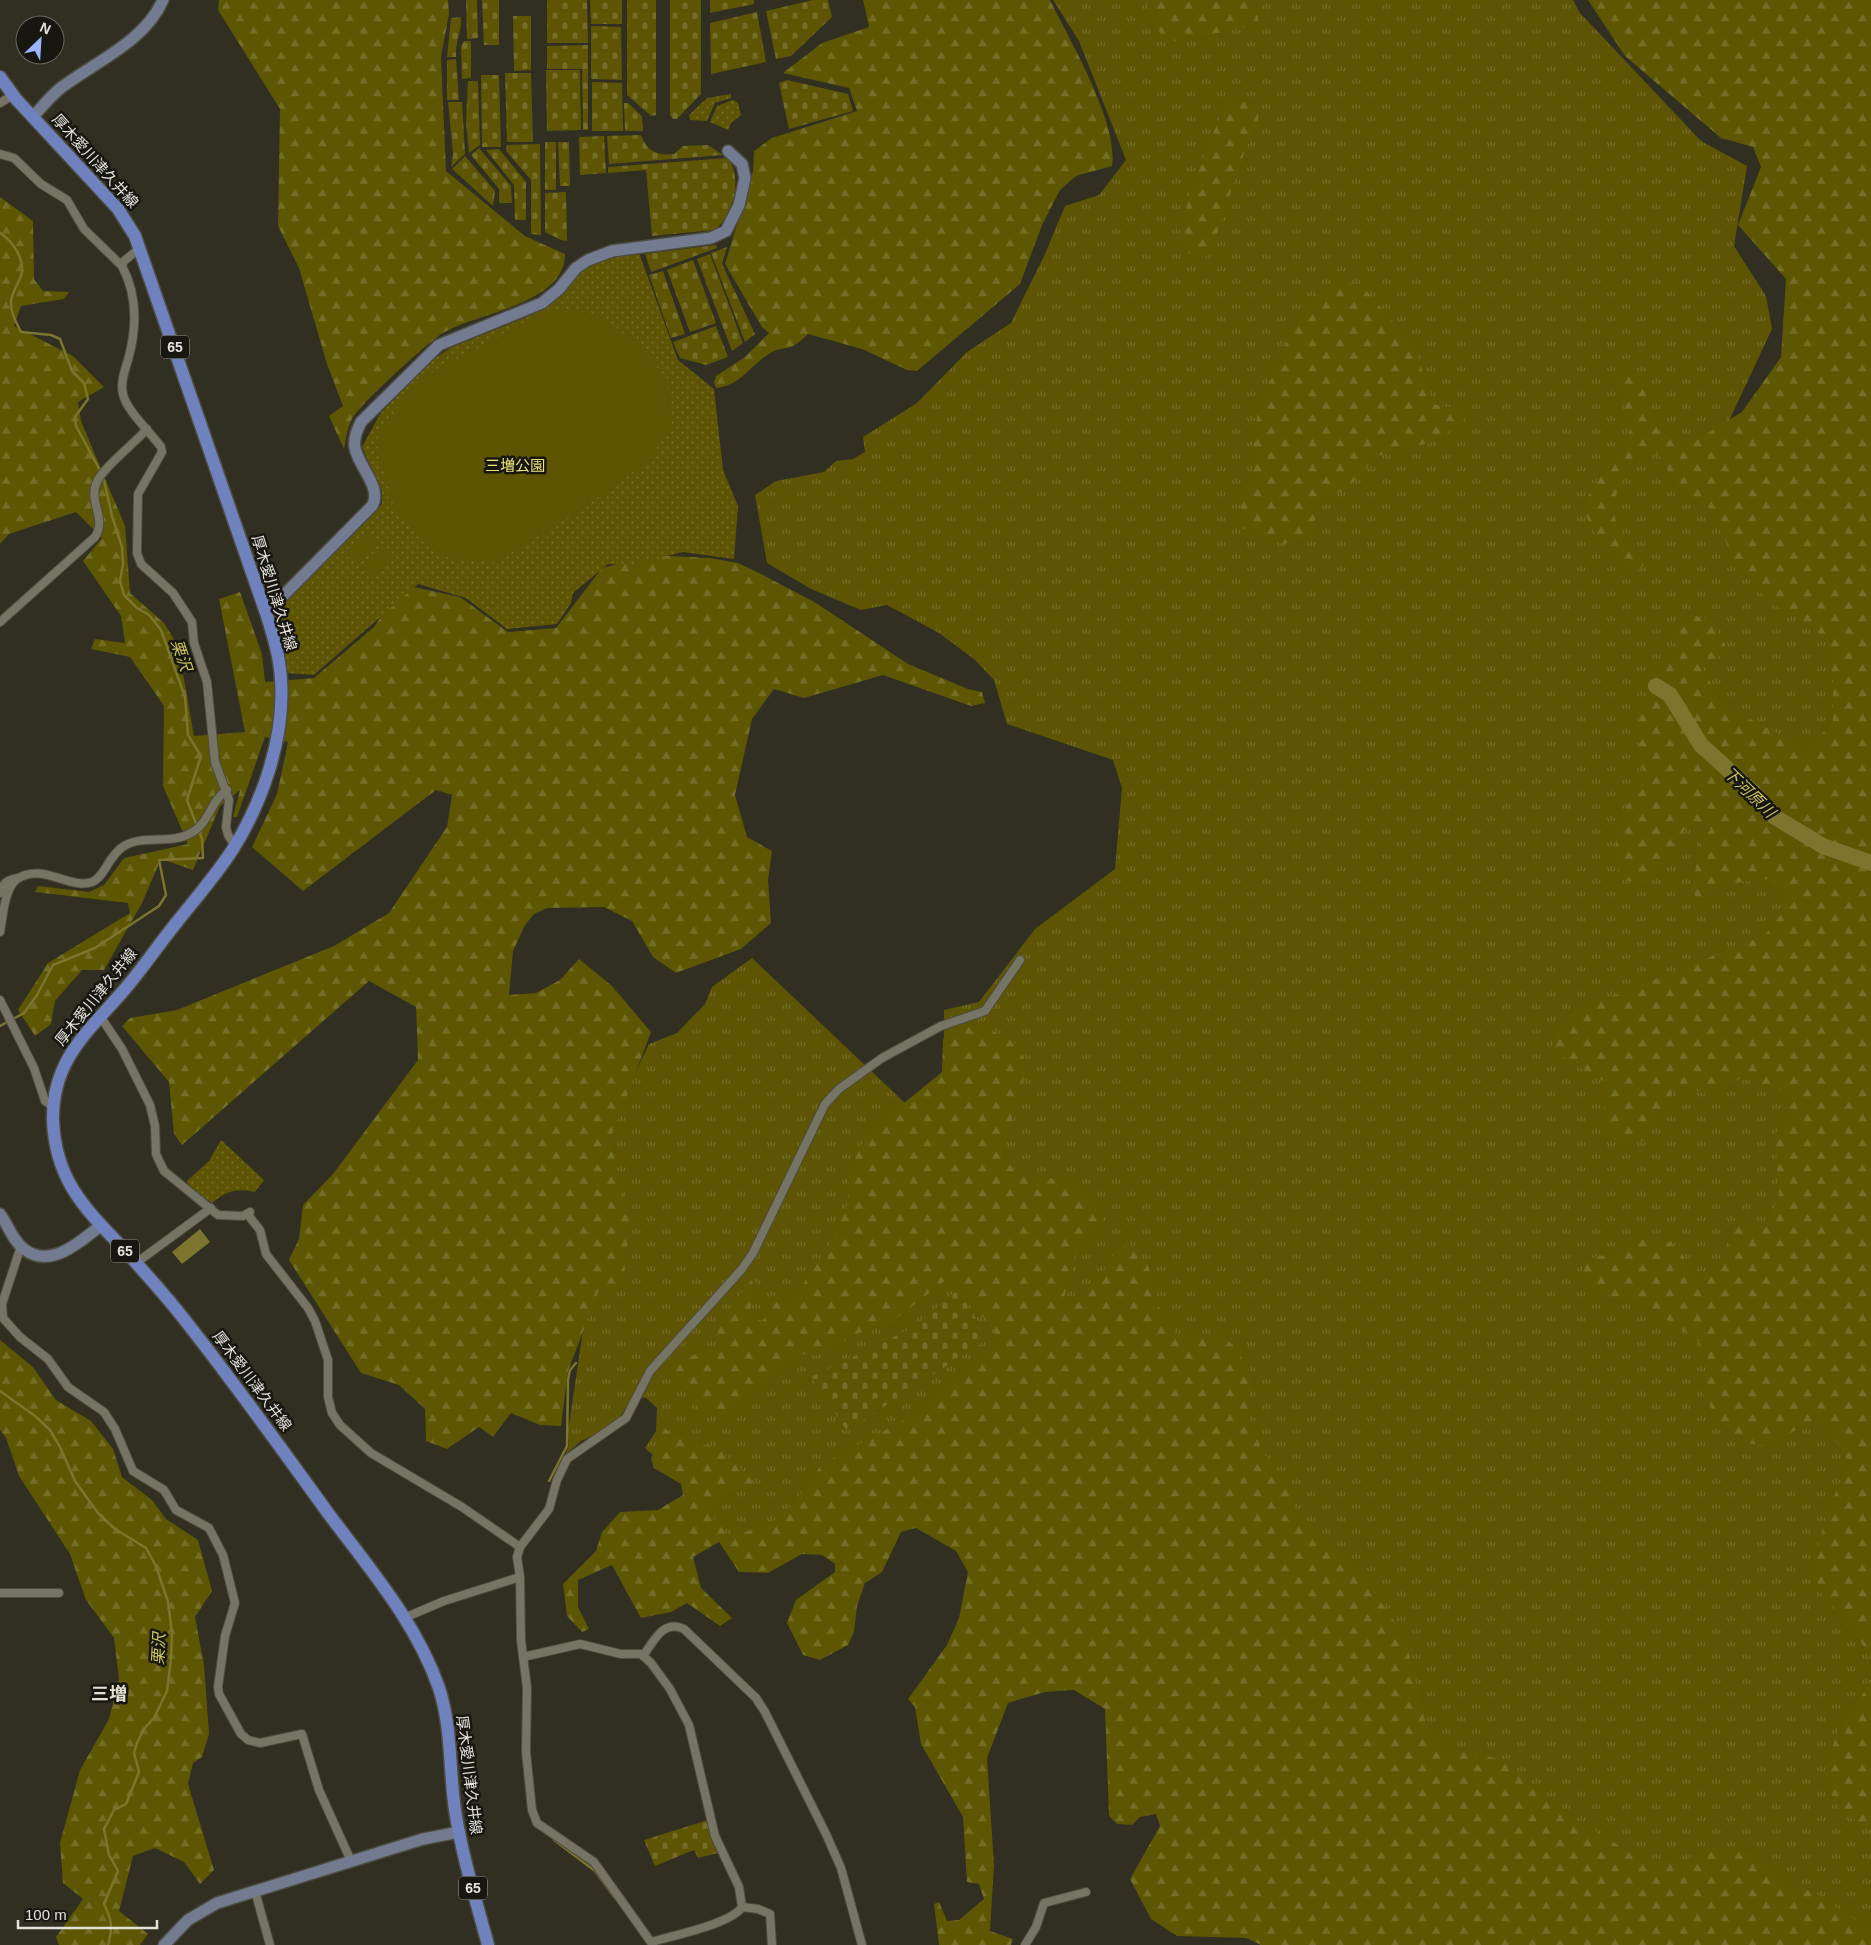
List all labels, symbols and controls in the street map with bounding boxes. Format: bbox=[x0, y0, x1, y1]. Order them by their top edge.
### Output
north arrow bbox=[15, 15, 65, 65]
text: N bbox=[38, 19, 53, 38]
street label: 厚木愛川津久井線 bbox=[49, 110, 142, 211]
road number: 65 bbox=[161, 336, 189, 358]
park label: 三増公園 bbox=[485, 457, 545, 474]
street label: 厚木愛川津久井線 bbox=[249, 533, 300, 653]
water label: 栗沢 bbox=[168, 637, 195, 675]
water label: 下河原川 bbox=[1721, 764, 1780, 822]
street label: 厚木愛川津久井線 bbox=[51, 945, 140, 1049]
road number: 65 bbox=[111, 1240, 139, 1262]
street label: 厚木愛川津久井線 bbox=[209, 1328, 295, 1434]
water label: 栗沢 bbox=[149, 1631, 168, 1665]
district label: 三増 bbox=[91, 1684, 127, 1704]
street label: 厚木愛川津久井線 bbox=[454, 1714, 485, 1836]
road number: 65 bbox=[459, 1876, 487, 1900]
scale bar bbox=[18, 1898, 156, 1930]
text: 100 m bbox=[25, 1906, 67, 1923]

